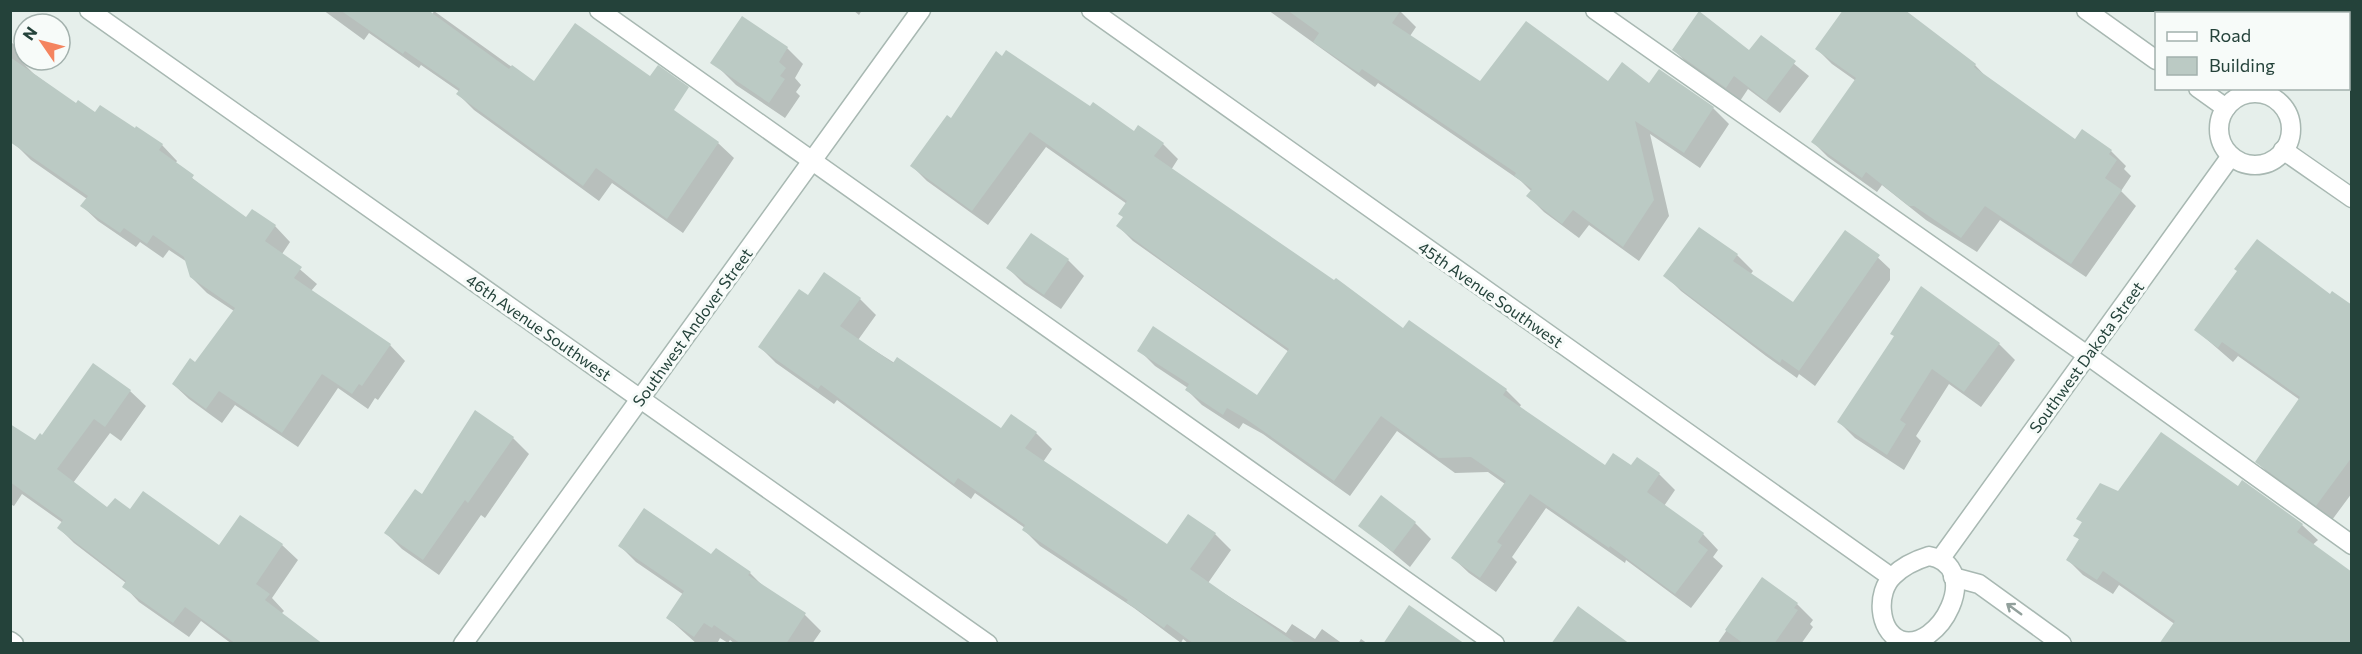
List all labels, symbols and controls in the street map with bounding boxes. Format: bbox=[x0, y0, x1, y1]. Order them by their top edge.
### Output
north arrow bbox=[12, 12, 72, 72]
legend bbox=[2155, 12, 2350, 90]
text: N bbox=[18, 23, 41, 43]
text: Road bbox=[2209, 24, 2251, 46]
text: Building bbox=[2209, 54, 2275, 76]
street label: 45th Avenue Southwest bbox=[1415, 237, 1567, 351]
street label: Southwest Andover Street bbox=[628, 244, 756, 410]
street label: 46th Avenue Southwest bbox=[463, 270, 616, 385]
street label: Southwest Dakota Street bbox=[2025, 277, 2148, 436]
one-way arrow bbox=[2007, 603, 2023, 616]

